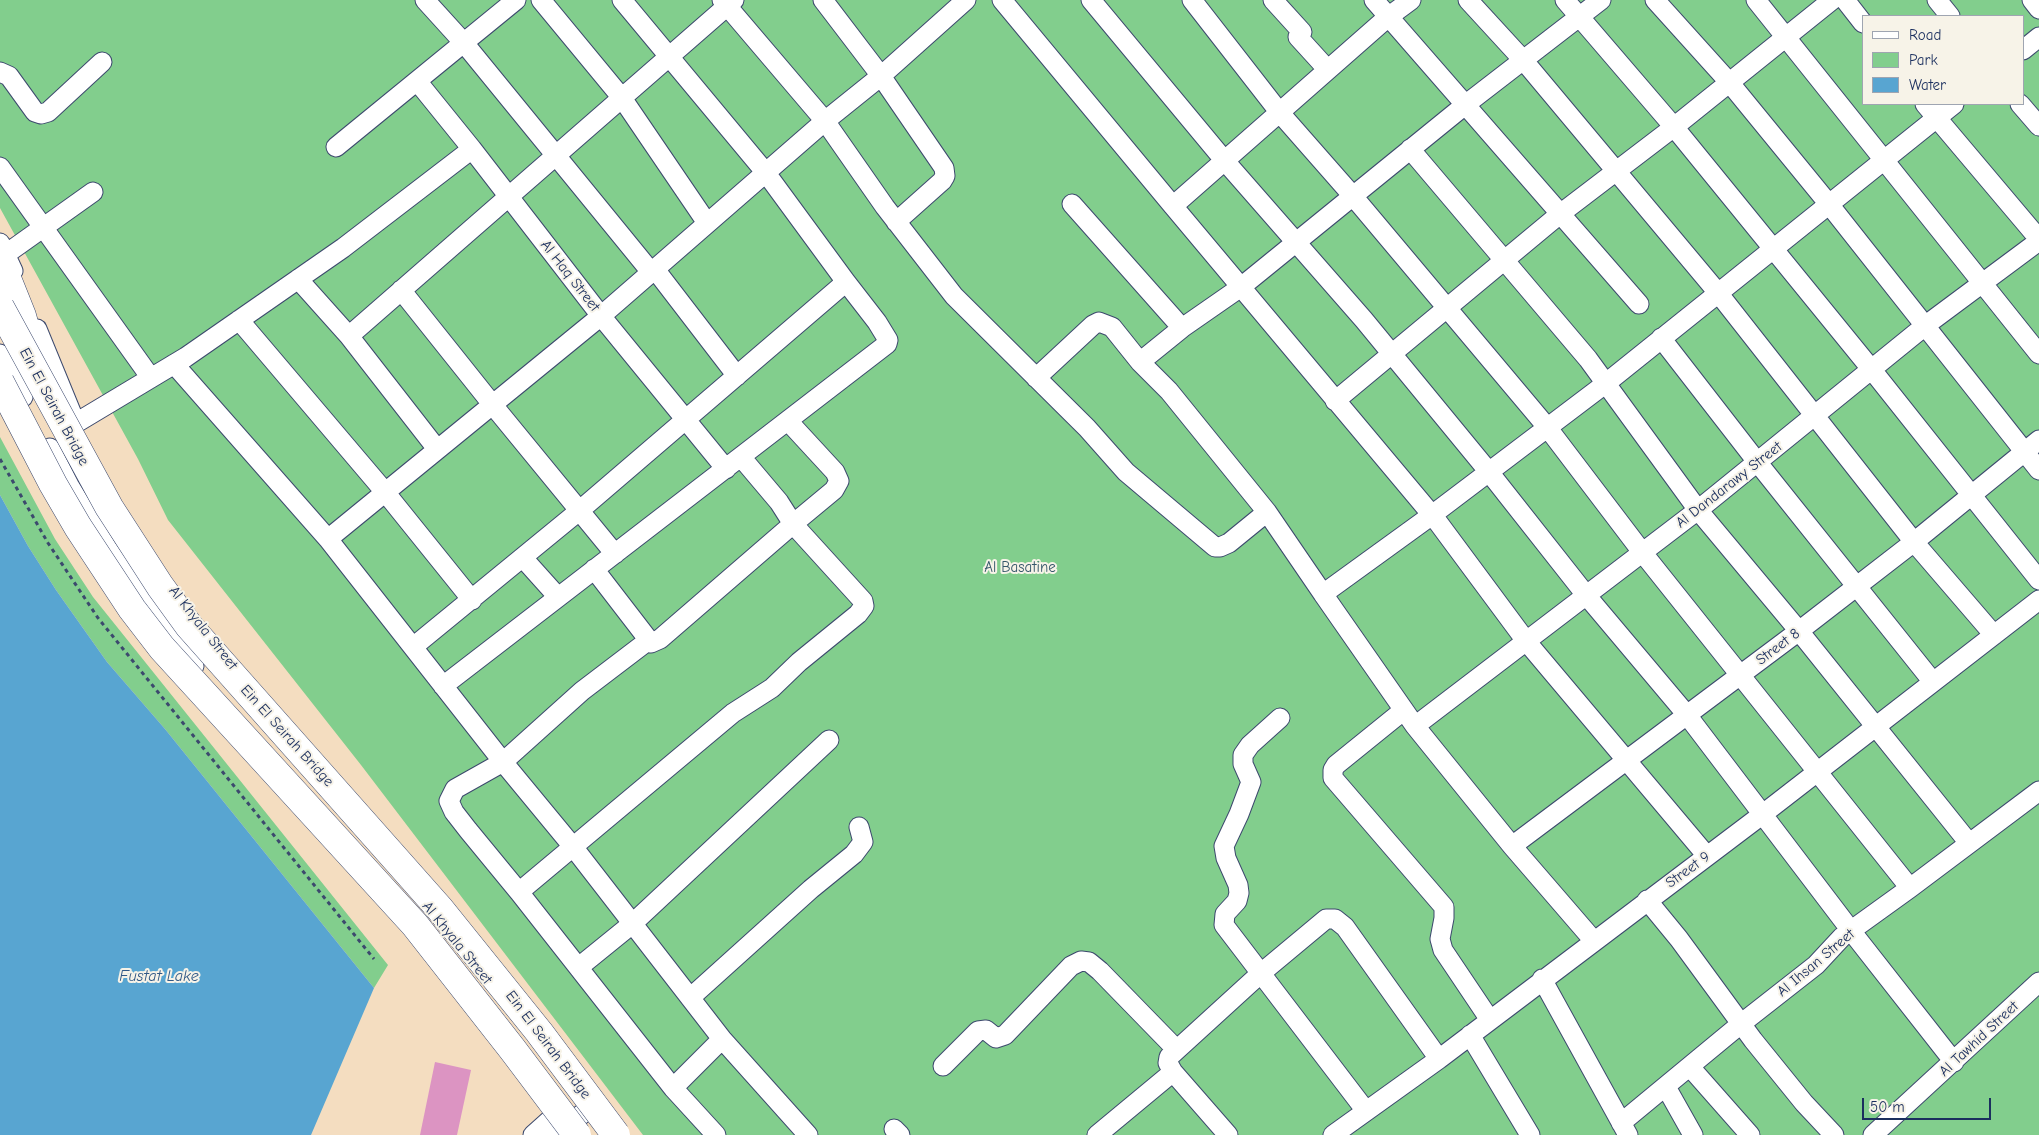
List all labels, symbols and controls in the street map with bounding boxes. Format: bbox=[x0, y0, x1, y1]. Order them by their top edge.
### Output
legend bbox=[1862, 15, 2024, 105]
text: Road bbox=[1909, 26, 1941, 44]
text: Park bbox=[1909, 51, 1938, 69]
text: Water bbox=[1909, 76, 1946, 94]
street label: Al Haq Street bbox=[536, 237, 604, 315]
street label: Ein El Seirah Bridge bbox=[15, 345, 93, 469]
street label: Al Dandarawy Street bbox=[1672, 438, 1786, 532]
park label: Al Basatine bbox=[984, 559, 1056, 577]
street label: Al Khyala Street bbox=[165, 583, 241, 673]
street label: Street 8 bbox=[1752, 625, 1804, 669]
street label: Ein El Seirah Bridge bbox=[237, 681, 337, 791]
street label: Street 9 bbox=[1662, 848, 1714, 892]
street label: Al Khyala Street bbox=[418, 898, 496, 988]
street label: Al Ihsan Street bbox=[1774, 925, 1858, 1001]
water label: Fustat Lake bbox=[119, 966, 199, 986]
street label: Ein El Seirah Bridge bbox=[501, 987, 595, 1103]
street label: Al Tawhid Street bbox=[1936, 998, 2022, 1080]
scale bar bbox=[1864, 1088, 1993, 1120]
text: 50 m bbox=[1870, 1098, 1905, 1116]

